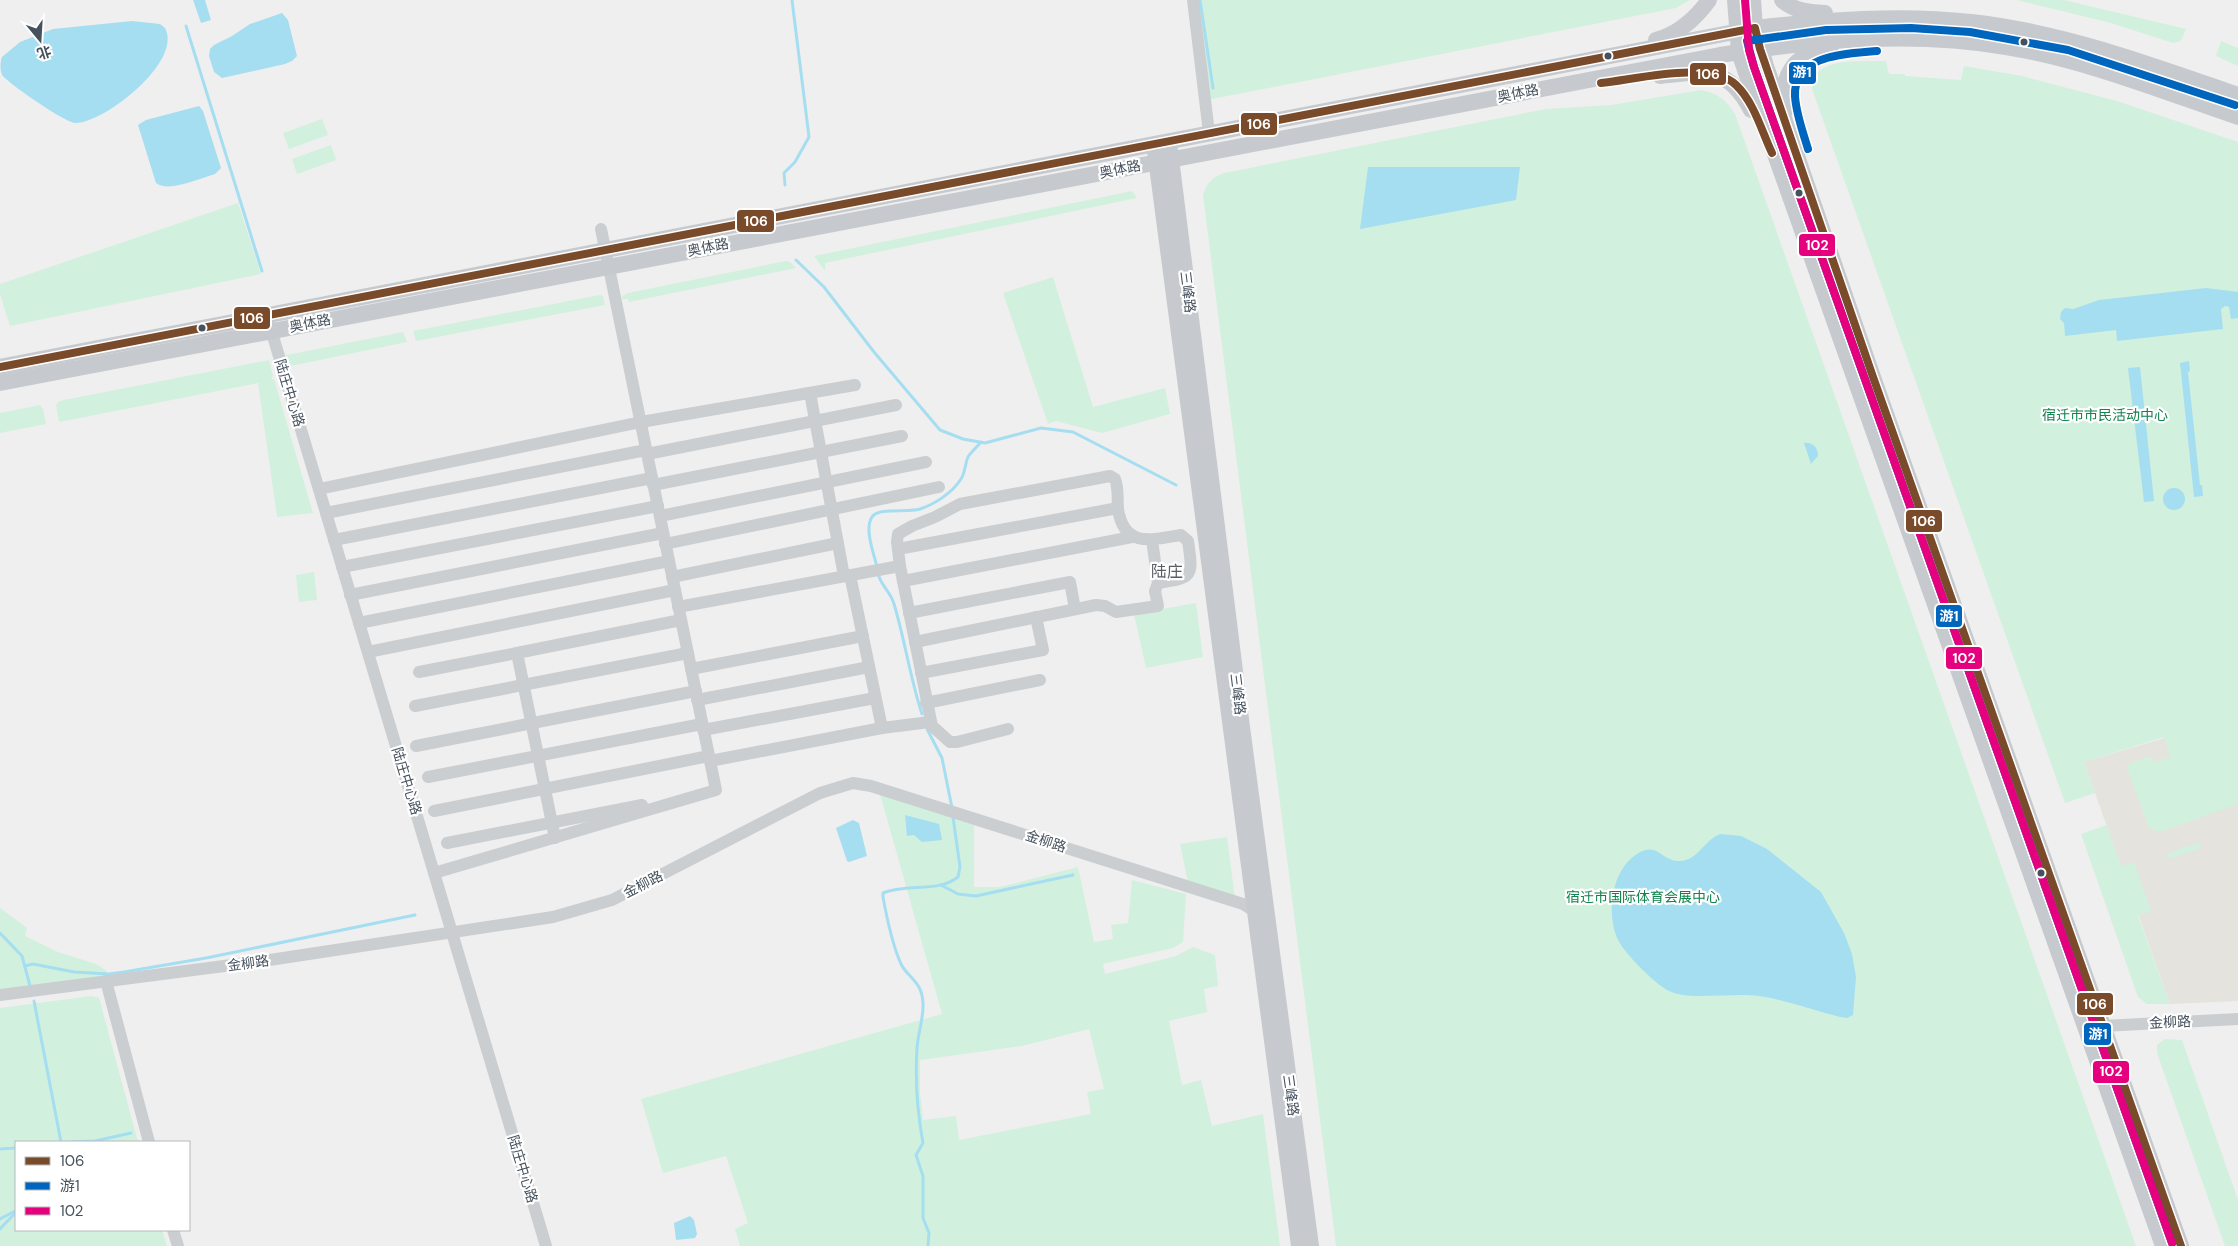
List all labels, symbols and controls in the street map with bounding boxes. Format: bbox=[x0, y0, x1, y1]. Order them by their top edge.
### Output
north arrow bbox=[15, 15, 65, 65]
unlabelled marker bbox=[2019, 37, 2029, 47]
text: 北 bbox=[35, 42, 53, 63]
unlabelled marker bbox=[1603, 51, 1613, 61]
line badge: 游1 bbox=[1788, 61, 1817, 85]
line badge: 106 bbox=[1689, 62, 1727, 86]
text: 游1 bbox=[1792, 63, 1812, 81]
text: 106 bbox=[1696, 65, 1720, 83]
street label: 奥体路 bbox=[1496, 80, 1540, 106]
line badge: 106 bbox=[1240, 112, 1278, 136]
text: 106 bbox=[1247, 115, 1271, 133]
street label: 奥体路 bbox=[1098, 156, 1142, 182]
unlabelled marker bbox=[1794, 188, 1804, 198]
line badge: 106 bbox=[736, 209, 775, 233]
text: 106 bbox=[744, 212, 768, 230]
line badge: 102 bbox=[1798, 233, 1836, 257]
street label: 奥体路 bbox=[686, 234, 730, 260]
text: 102 bbox=[1806, 236, 1828, 254]
street label: 三峰路 bbox=[1177, 270, 1199, 314]
line badge: 106 bbox=[233, 306, 271, 330]
text: 106 bbox=[240, 309, 264, 327]
street label: 奥体路 bbox=[288, 310, 332, 336]
unlabelled marker bbox=[197, 323, 207, 333]
street label: 陆庄中心路 bbox=[271, 357, 309, 429]
park label: 宿迁市市民活动中心 bbox=[2042, 406, 2168, 424]
line badge: 106 bbox=[1905, 509, 1943, 533]
text: 106 bbox=[1912, 512, 1936, 530]
district label: 陆庄 bbox=[1151, 561, 1183, 582]
line badge: 游1 bbox=[1935, 604, 1963, 628]
text: 游1 bbox=[1939, 607, 1959, 625]
line badge: 102 bbox=[1945, 646, 1983, 670]
text: 102 bbox=[1953, 649, 1975, 667]
street label: 三峰路 bbox=[1227, 672, 1249, 716]
street label: 陆庄中心路 bbox=[388, 745, 426, 817]
street label: 金柳路 bbox=[1023, 826, 1069, 856]
street label: 金柳路 bbox=[620, 866, 666, 902]
unlabelled marker bbox=[2036, 868, 2046, 878]
park label: 宿迁市国际体育会展中心 bbox=[1566, 888, 1720, 906]
street label: 金柳路 bbox=[226, 951, 270, 975]
line badge: 106 bbox=[2076, 992, 2114, 1016]
text: 106 bbox=[2083, 995, 2107, 1013]
street label: 金柳路 bbox=[2149, 1012, 2191, 1032]
line badge: 游1 bbox=[2083, 1022, 2112, 1046]
text: 游1 bbox=[2088, 1025, 2108, 1043]
line badge: 102 bbox=[2092, 1060, 2130, 1084]
text: 102 bbox=[2100, 1062, 2122, 1080]
street label: 三峰路 bbox=[1279, 1073, 1303, 1117]
street label: 陆庄中心路 bbox=[504, 1133, 542, 1205]
legend bbox=[15, 1141, 190, 1231]
text: 106 bbox=[60, 1151, 84, 1171]
text: 游1 bbox=[60, 1176, 80, 1196]
text: 102 bbox=[60, 1201, 83, 1221]

